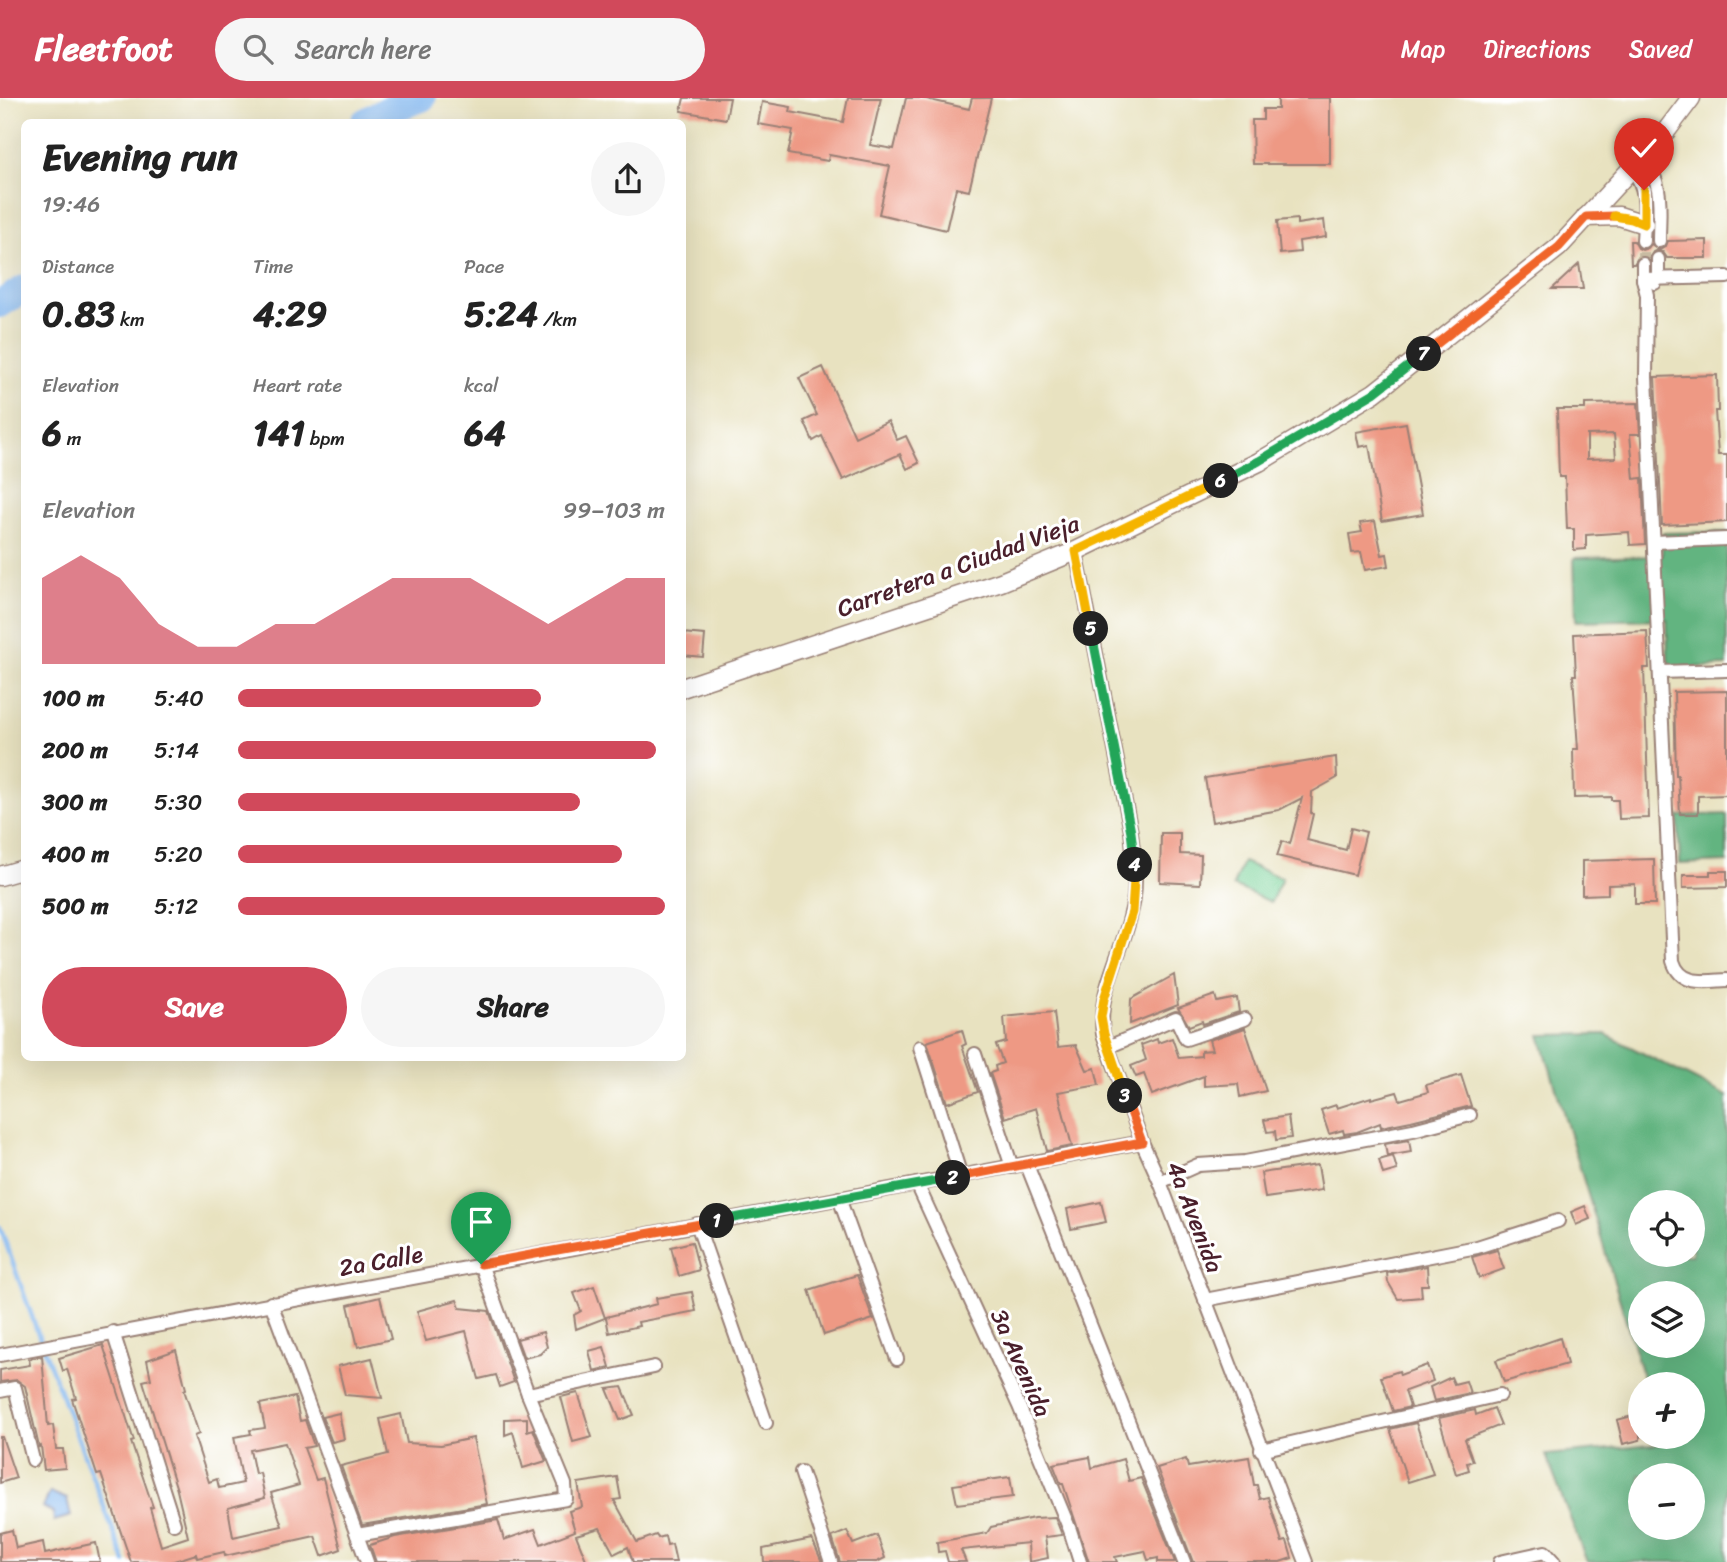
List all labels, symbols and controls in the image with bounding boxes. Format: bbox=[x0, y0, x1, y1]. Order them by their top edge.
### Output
search box bbox=[215, 18, 705, 81]
text: Fleetfoot bbox=[35, 20, 173, 78]
text: Search here bbox=[295, 26, 432, 72]
text: Map bbox=[1401, 28, 1445, 70]
text: Directions bbox=[1483, 28, 1591, 70]
text: Saved bbox=[1629, 28, 1692, 70]
icon: search bbox=[239, 30, 277, 68]
pin bbox=[1614, 118, 1674, 190]
text: Evening run bbox=[42, 124, 238, 191]
icon: check bbox=[1625, 129, 1663, 167]
button: share bbox=[591, 142, 665, 216]
text: 19:46 bbox=[42, 184, 100, 225]
text: Distance bbox=[42, 250, 114, 283]
text: Time bbox=[253, 250, 293, 283]
text: Pace bbox=[464, 250, 504, 283]
text: 0.83 bbox=[42, 283, 115, 345]
text: 4:29 bbox=[253, 283, 327, 345]
text: 5:24 bbox=[464, 283, 538, 345]
text: km bbox=[115, 303, 145, 336]
text: /km bbox=[538, 303, 577, 336]
pin: 7 bbox=[1406, 336, 1442, 372]
text: 7 bbox=[1418, 337, 1429, 370]
text: Elevation bbox=[42, 369, 119, 402]
text: Heart rate bbox=[253, 369, 342, 402]
text: kcal bbox=[464, 369, 499, 402]
text: 6 bbox=[42, 402, 62, 464]
text: 141 bbox=[253, 402, 305, 464]
text: 64 bbox=[464, 402, 506, 464]
text: m bbox=[62, 422, 81, 455]
text: bpm bbox=[305, 422, 345, 455]
pin: 6 bbox=[1204, 464, 1238, 498]
text: 6 bbox=[1215, 464, 1226, 497]
text: Elevation bbox=[42, 490, 135, 531]
text: 99–103 m bbox=[563, 490, 665, 531]
street label: Carretera a Ciudad Vieja bbox=[831, 502, 1086, 629]
pin: 5 bbox=[1074, 612, 1108, 646]
text: 5 bbox=[1085, 612, 1096, 645]
text: 100 m bbox=[42, 678, 105, 719]
text: 5:40 bbox=[154, 678, 204, 719]
text: 200 m bbox=[42, 730, 108, 771]
text: 5:14 bbox=[154, 730, 199, 771]
text: 300 m bbox=[42, 782, 107, 823]
text: 5:30 bbox=[154, 782, 202, 823]
text: 400 m bbox=[42, 834, 109, 875]
text: 5:20 bbox=[154, 834, 203, 875]
pin: 4 bbox=[1118, 848, 1152, 882]
text: 4 bbox=[1129, 848, 1140, 881]
text: 500 m bbox=[42, 886, 109, 927]
text: 5:12 bbox=[154, 886, 198, 927]
button: Save bbox=[42, 967, 347, 1047]
button: Share bbox=[361, 967, 665, 1047]
pin: 3 bbox=[1108, 1079, 1142, 1114]
text: 3 bbox=[1119, 1079, 1130, 1112]
street label: 4a Avenida bbox=[1154, 1155, 1236, 1279]
pin: 2 bbox=[936, 1160, 970, 1196]
text: 2 bbox=[947, 1161, 958, 1194]
map controls bbox=[1628, 1190, 1705, 1540]
button: locate bbox=[1628, 1190, 1705, 1267]
pin bbox=[451, 1192, 511, 1264]
icon: arrive bbox=[462, 1203, 500, 1241]
pin: 1 bbox=[700, 1204, 734, 1238]
text: 1 bbox=[712, 1204, 721, 1237]
street label: 2a Calle bbox=[336, 1233, 427, 1289]
button: layers bbox=[1628, 1281, 1705, 1358]
street label: 3a Avenida bbox=[978, 1302, 1064, 1424]
button: + bbox=[1628, 1372, 1705, 1449]
button: − bbox=[1628, 1463, 1705, 1540]

